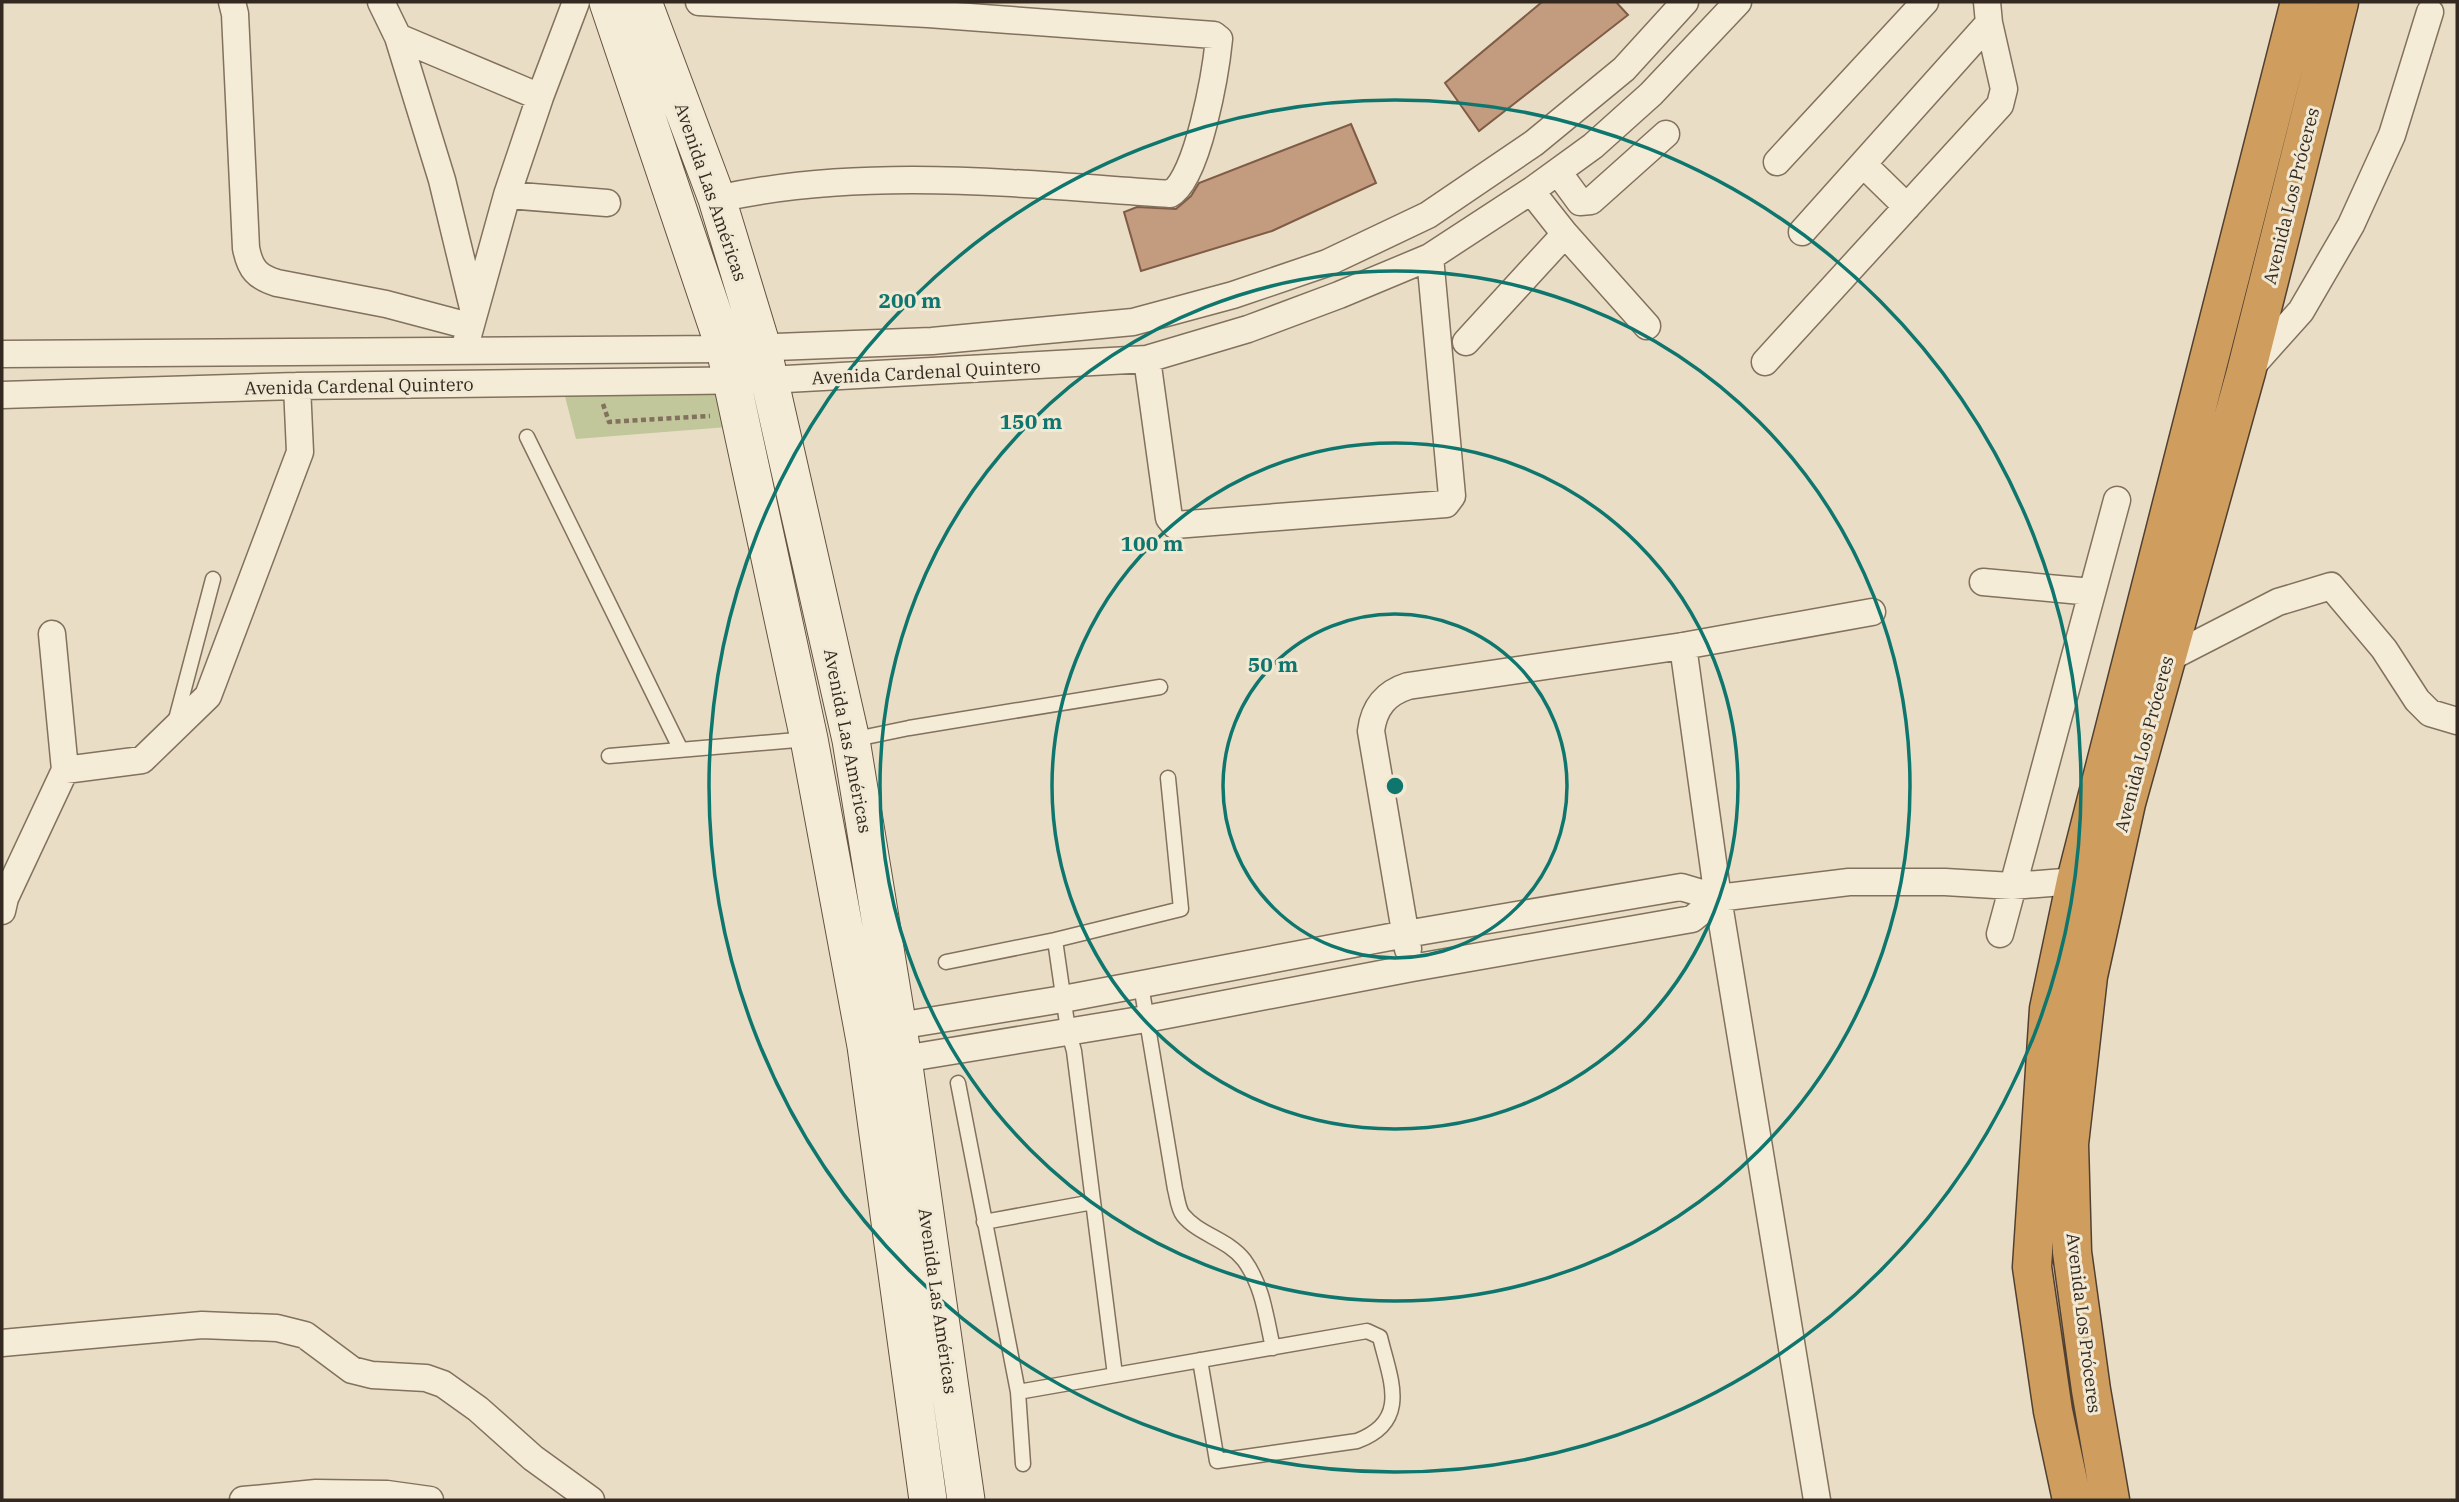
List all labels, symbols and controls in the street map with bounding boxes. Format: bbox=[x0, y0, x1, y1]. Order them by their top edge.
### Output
street label: Avenida Las Américas bbox=[670, 100, 752, 284]
street label: Avenida Los Próceres bbox=[2258, 105, 2324, 287]
text: 200 m bbox=[878, 286, 942, 314]
street label: Avenida Cardenal Quintero bbox=[811, 355, 1041, 389]
street label: Avenida Cardenal Quintero bbox=[244, 373, 474, 399]
text: 150 m bbox=[999, 407, 1063, 435]
text: 100 m bbox=[1120, 529, 1184, 557]
street label: Avenida Las Américas bbox=[819, 647, 877, 835]
text: 50 m bbox=[1248, 650, 1298, 678]
street label: Avenida Los Próceres bbox=[2109, 653, 2179, 835]
centre of rings bbox=[1383, 774, 1407, 798]
street label: Avenida Las Américas bbox=[914, 1207, 962, 1395]
street label: Avenida Los Próceres bbox=[2062, 1232, 2106, 1414]

